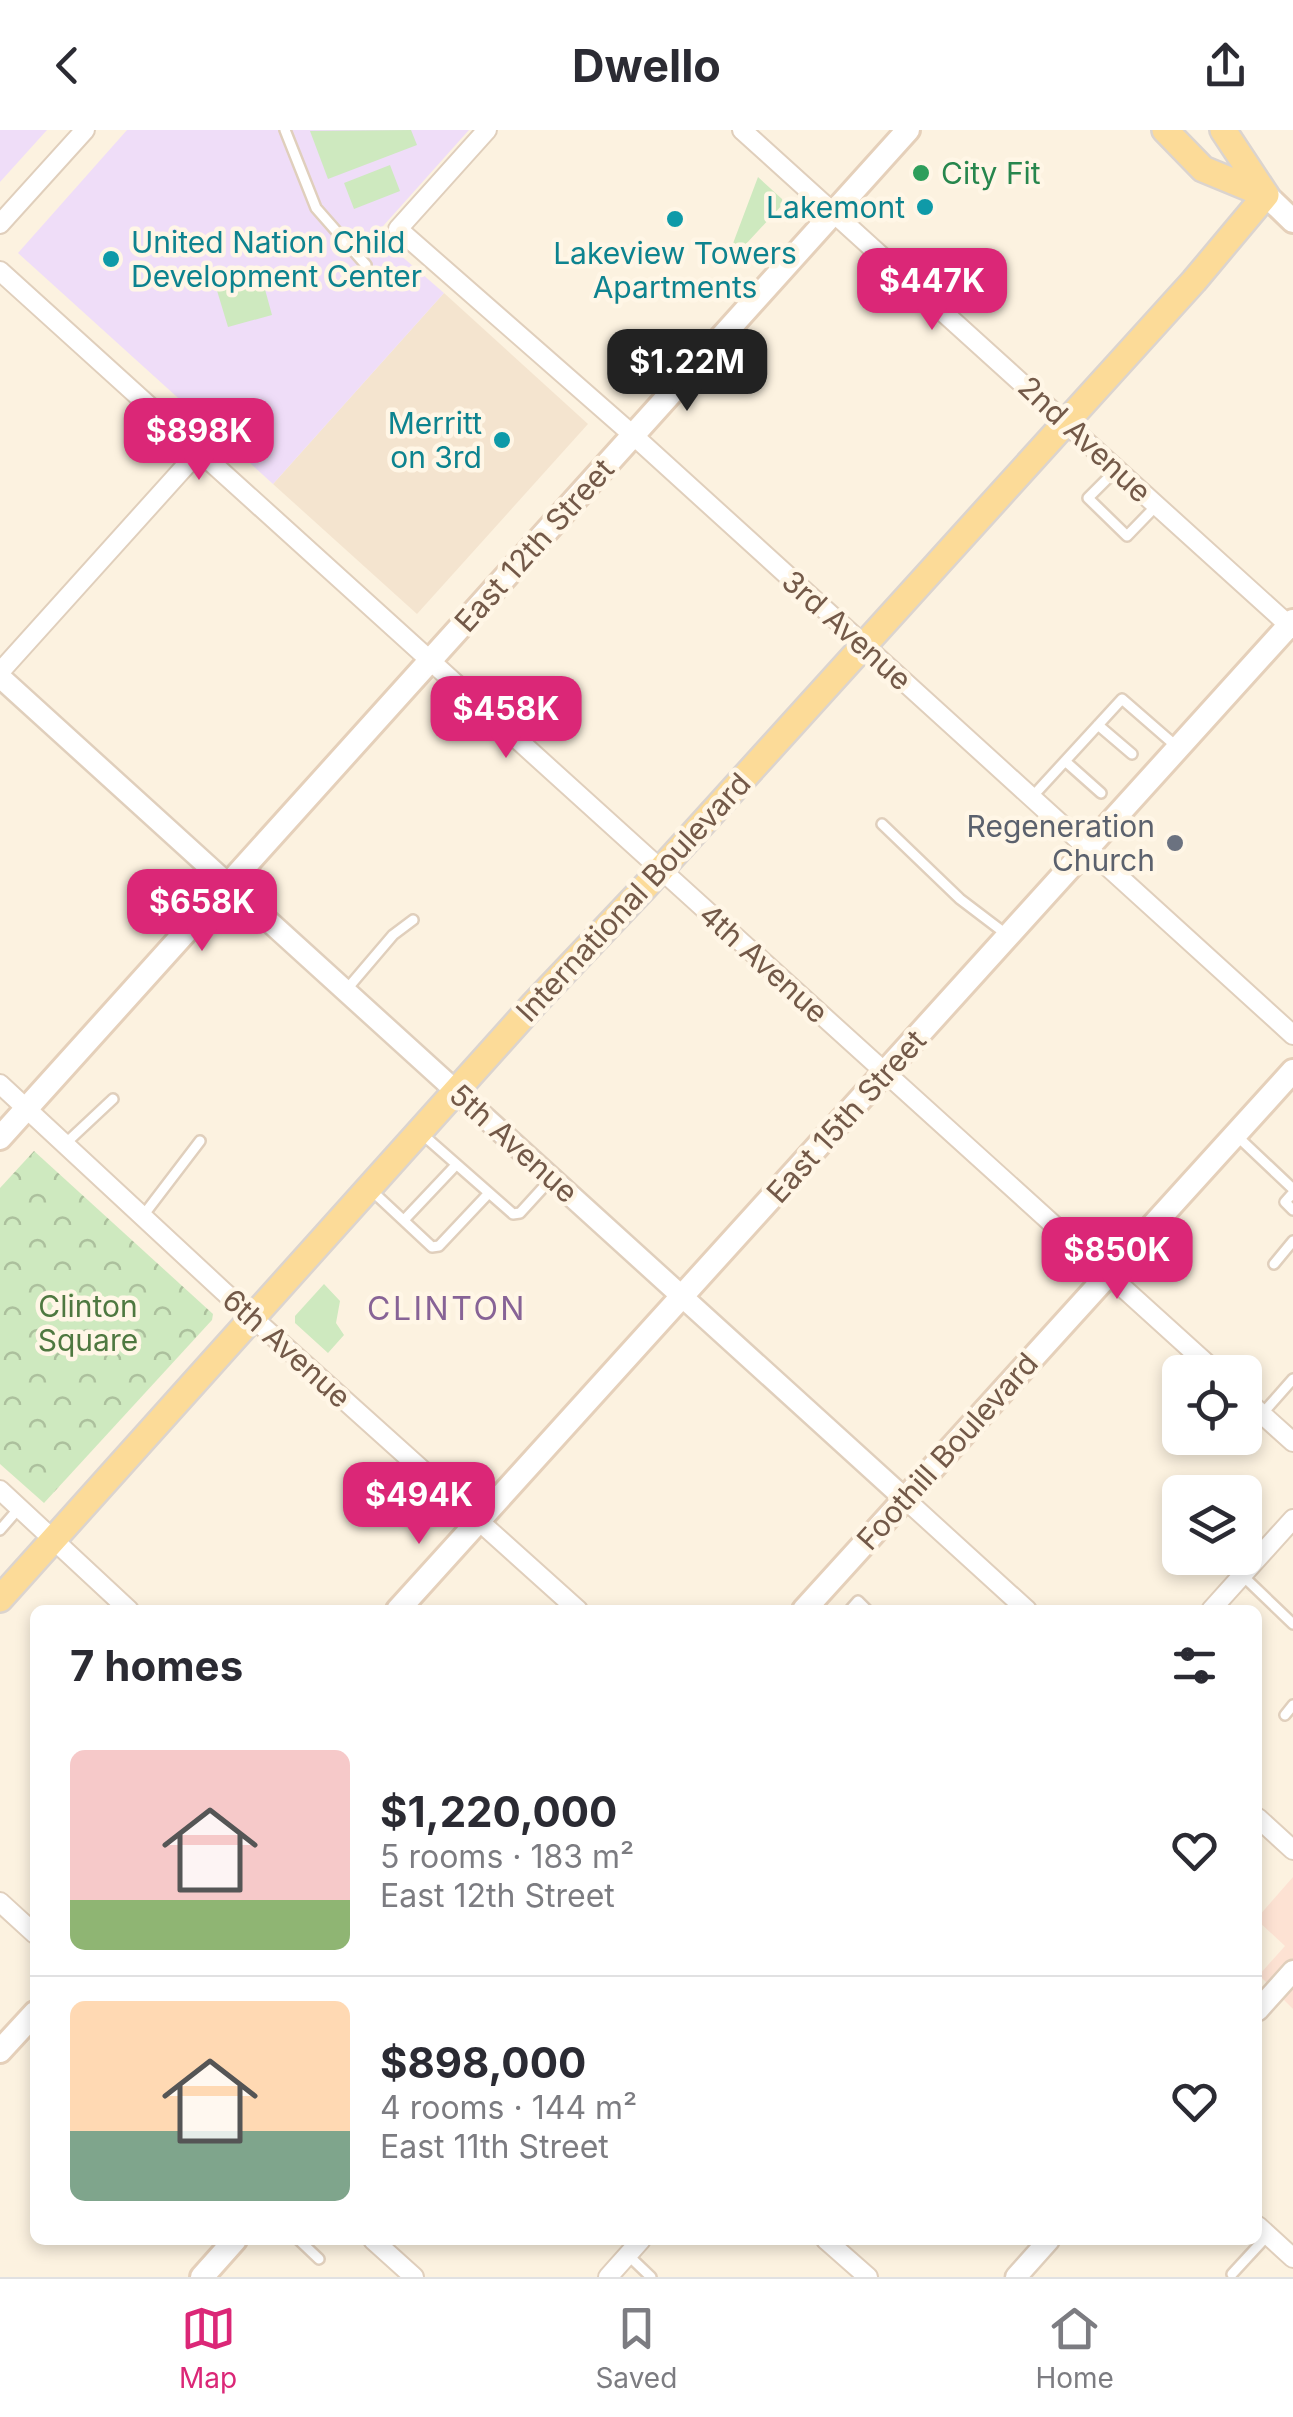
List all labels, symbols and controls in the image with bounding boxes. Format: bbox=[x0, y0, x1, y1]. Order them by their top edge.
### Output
icon: back bbox=[40, 38, 95, 93]
text: Dwello bbox=[572, 38, 721, 93]
icon: share bbox=[1198, 38, 1253, 93]
place label: City Fit bbox=[941, 155, 1041, 191]
marker: City Fit bbox=[910, 162, 932, 184]
place label: Lakemont bbox=[766, 189, 905, 225]
marker: Lakemont bbox=[914, 196, 936, 218]
marker: Lakeview Towers Apartments bbox=[664, 208, 686, 230]
place label: United Nation Child Development Center bbox=[131, 224, 422, 294]
place label: Lakeview Towers Apartments bbox=[553, 235, 797, 305]
marker: United Nation Child Development Center bbox=[100, 248, 122, 270]
pin: $447K bbox=[862, 248, 1002, 333]
text: $447K bbox=[879, 261, 985, 300]
pin: $1.22M bbox=[606, 329, 768, 414]
text: $1.22M bbox=[629, 342, 745, 381]
street label: 2nd Avenue bbox=[1011, 368, 1159, 510]
pin: $898K bbox=[129, 398, 269, 483]
place label: Merritt on 3rd bbox=[388, 405, 482, 475]
text: $898K bbox=[146, 411, 252, 450]
marker: Merritt on 3rd bbox=[491, 429, 513, 451]
street label: East 12th Street bbox=[447, 451, 621, 639]
street label: 3rd Avenue bbox=[775, 563, 919, 697]
pin: $458K bbox=[436, 676, 576, 761]
text: $458K bbox=[453, 689, 559, 728]
street label: International Boulevard bbox=[508, 765, 758, 1029]
place label: Regeneration Church bbox=[967, 808, 1155, 878]
marker: Regeneration Church bbox=[1164, 832, 1186, 854]
pin: $658K bbox=[132, 869, 272, 954]
text: $658K bbox=[149, 882, 255, 921]
street label: 4th Avenue bbox=[692, 896, 836, 1030]
street label: East 15th Street bbox=[759, 1022, 933, 1210]
street label: 5th Avenue bbox=[443, 1076, 585, 1210]
pin: $850K bbox=[1047, 1217, 1187, 1302]
text: $850K bbox=[1064, 1230, 1170, 1269]
street label: 6th Avenue bbox=[216, 1281, 358, 1415]
park label: Clinton Square bbox=[38, 1288, 138, 1358]
district label: CLINTON bbox=[367, 1289, 527, 1328]
street label: Foothill Boulevard bbox=[849, 1345, 1045, 1557]
map controls bbox=[1162, 1355, 1262, 1575]
button: locate bbox=[1162, 1355, 1262, 1455]
pin: $494K bbox=[349, 1462, 489, 1547]
text: $494K bbox=[365, 1475, 473, 1514]
button: layers bbox=[1162, 1475, 1262, 1575]
icon: filters bbox=[1167, 1638, 1222, 1693]
text: 7 homes bbox=[70, 1640, 243, 1691]
text: $1,220,000 bbox=[380, 1786, 617, 1837]
icon: home bbox=[150, 1790, 270, 1910]
icon: heart bbox=[1167, 1823, 1222, 1878]
text: 5 rooms · 183 m² bbox=[380, 1837, 634, 1876]
text: East 12th Street bbox=[380, 1876, 615, 1915]
text: $898,000 bbox=[380, 2037, 586, 2088]
icon: home bbox=[150, 2041, 270, 2161]
icon: heart bbox=[1167, 2074, 1222, 2129]
text: 4 rooms · 144 m² bbox=[380, 2088, 637, 2127]
text: East 11th Street bbox=[380, 2127, 609, 2166]
tab: Map bbox=[179, 2301, 237, 2395]
tab: Saved bbox=[595, 2301, 677, 2395]
tab: Home bbox=[1035, 2301, 1114, 2395]

